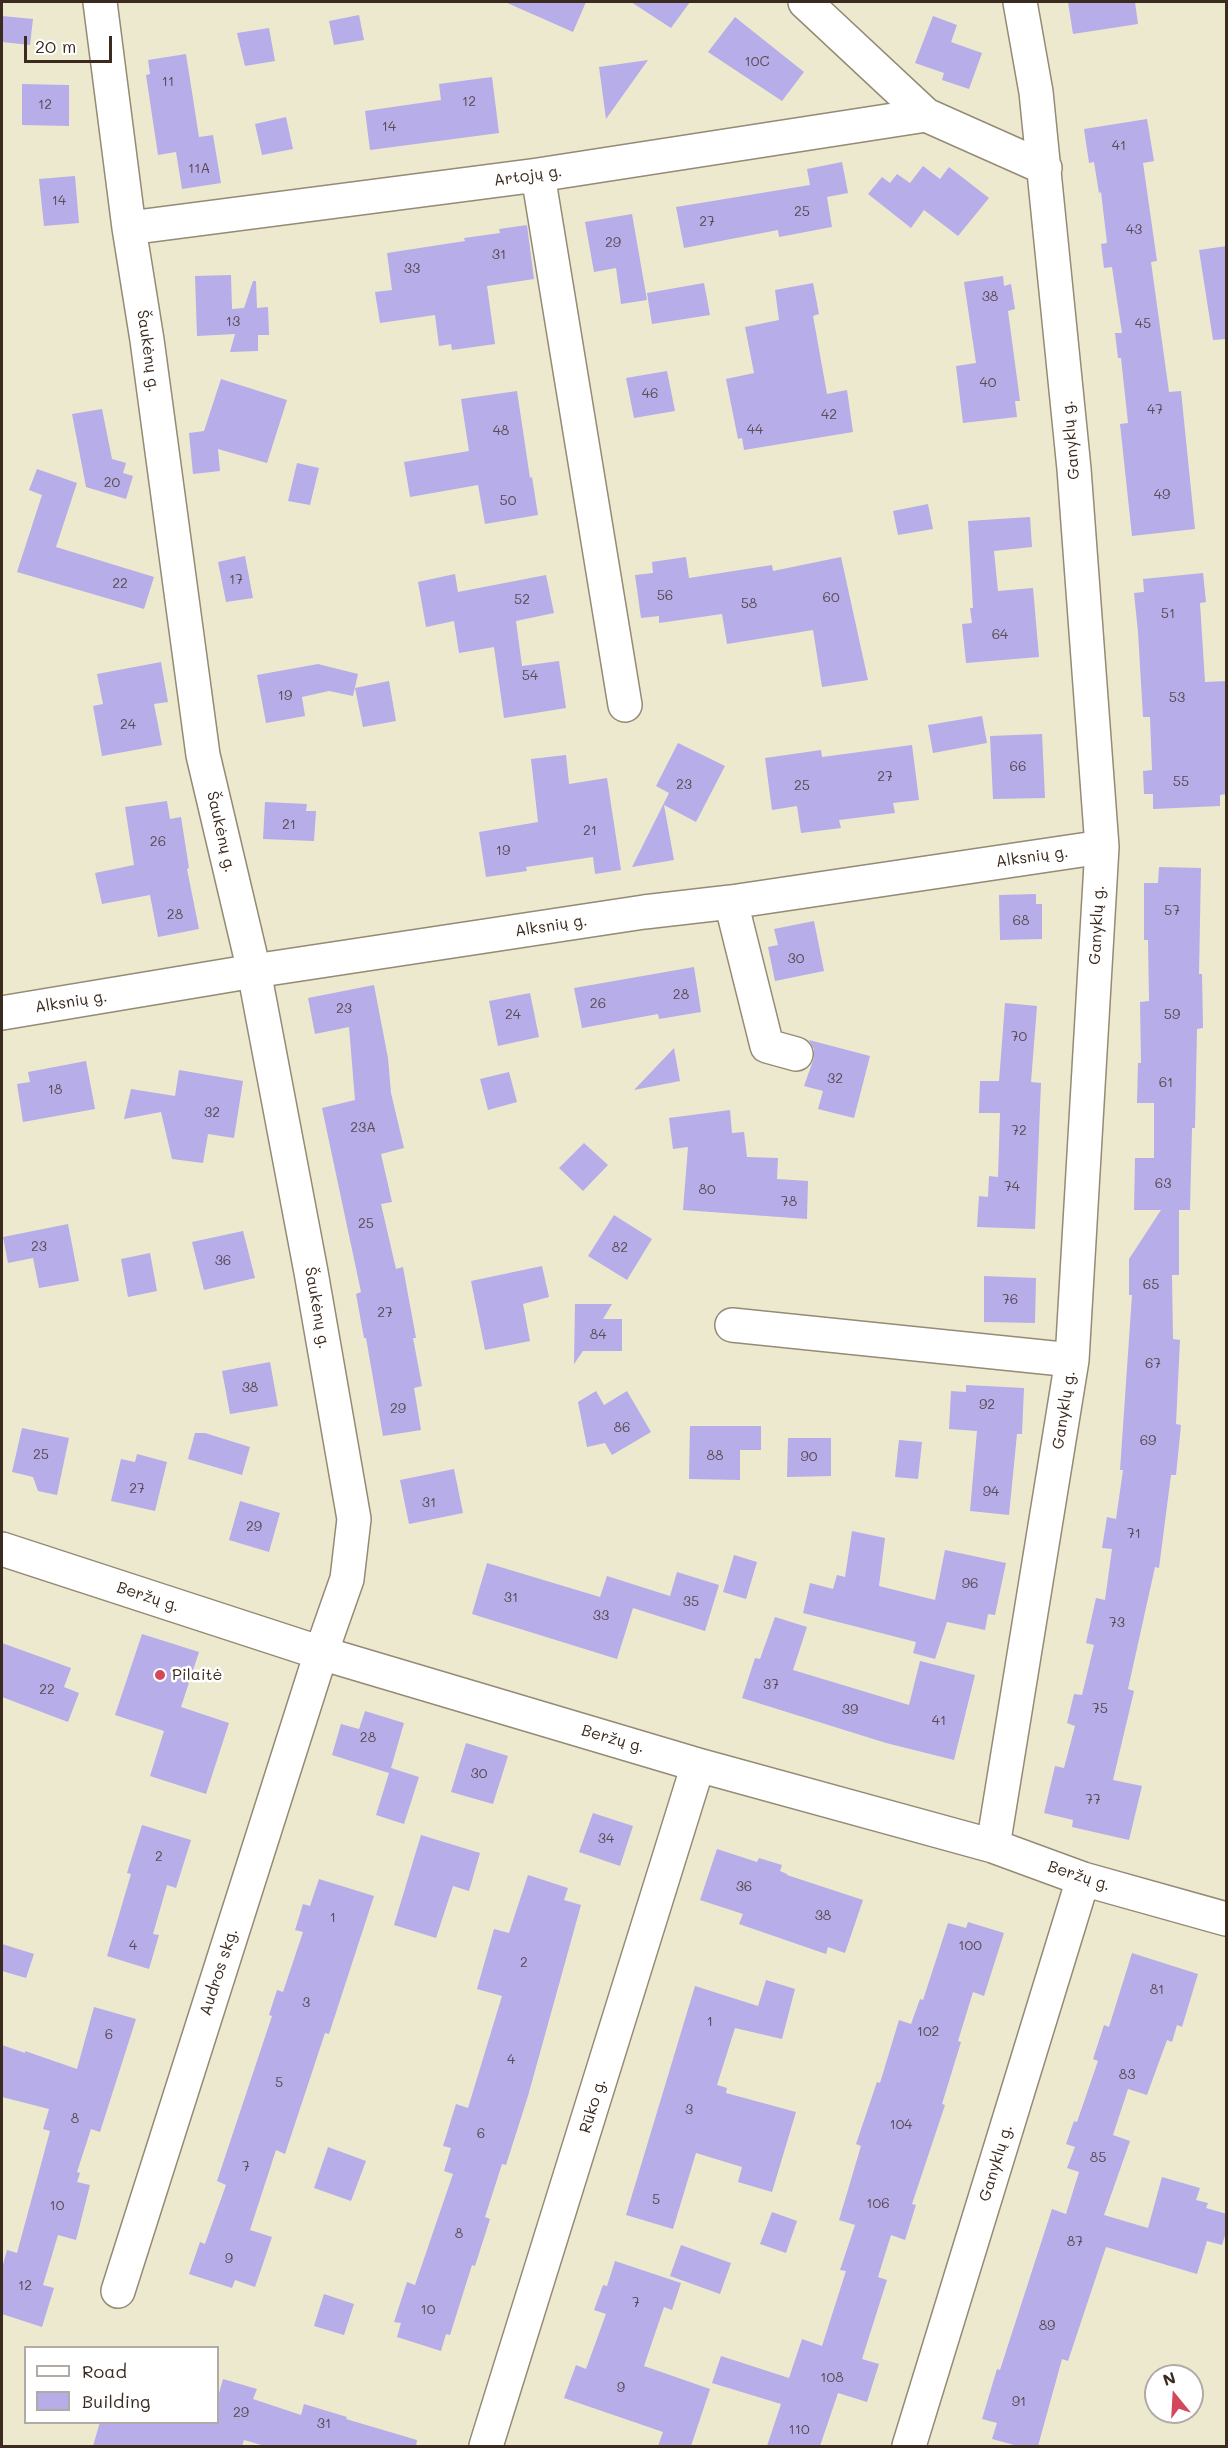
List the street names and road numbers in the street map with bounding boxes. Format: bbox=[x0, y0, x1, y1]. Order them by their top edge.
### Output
street label: Artojų g. bbox=[493, 162, 563, 190]
street label: Šaukėnų g. bbox=[133, 309, 163, 393]
street label: Ganyklų g. bbox=[1058, 400, 1084, 480]
street label: Šaukėnų g. bbox=[202, 789, 240, 875]
street label: Alksnių g. bbox=[995, 842, 1069, 872]
street label: Ganyklų g. bbox=[1085, 885, 1109, 965]
street label: Alksnių g. bbox=[513, 911, 589, 941]
street label: Alksnių g. bbox=[33, 987, 109, 1017]
street label: Šaukėnų g. bbox=[300, 1266, 334, 1350]
street label: Ganyklų g. bbox=[1048, 1369, 1080, 1451]
street label: Beržų g. bbox=[114, 1578, 182, 1616]
street label: Beržų g. bbox=[579, 1721, 647, 1757]
street label: Beržų g. bbox=[1045, 1857, 1113, 1895]
street label: Audros skg. bbox=[196, 1926, 242, 2018]
street label: Rūko g. bbox=[576, 2076, 610, 2136]
street label: Ganyklų g. bbox=[975, 2122, 1017, 2204]

